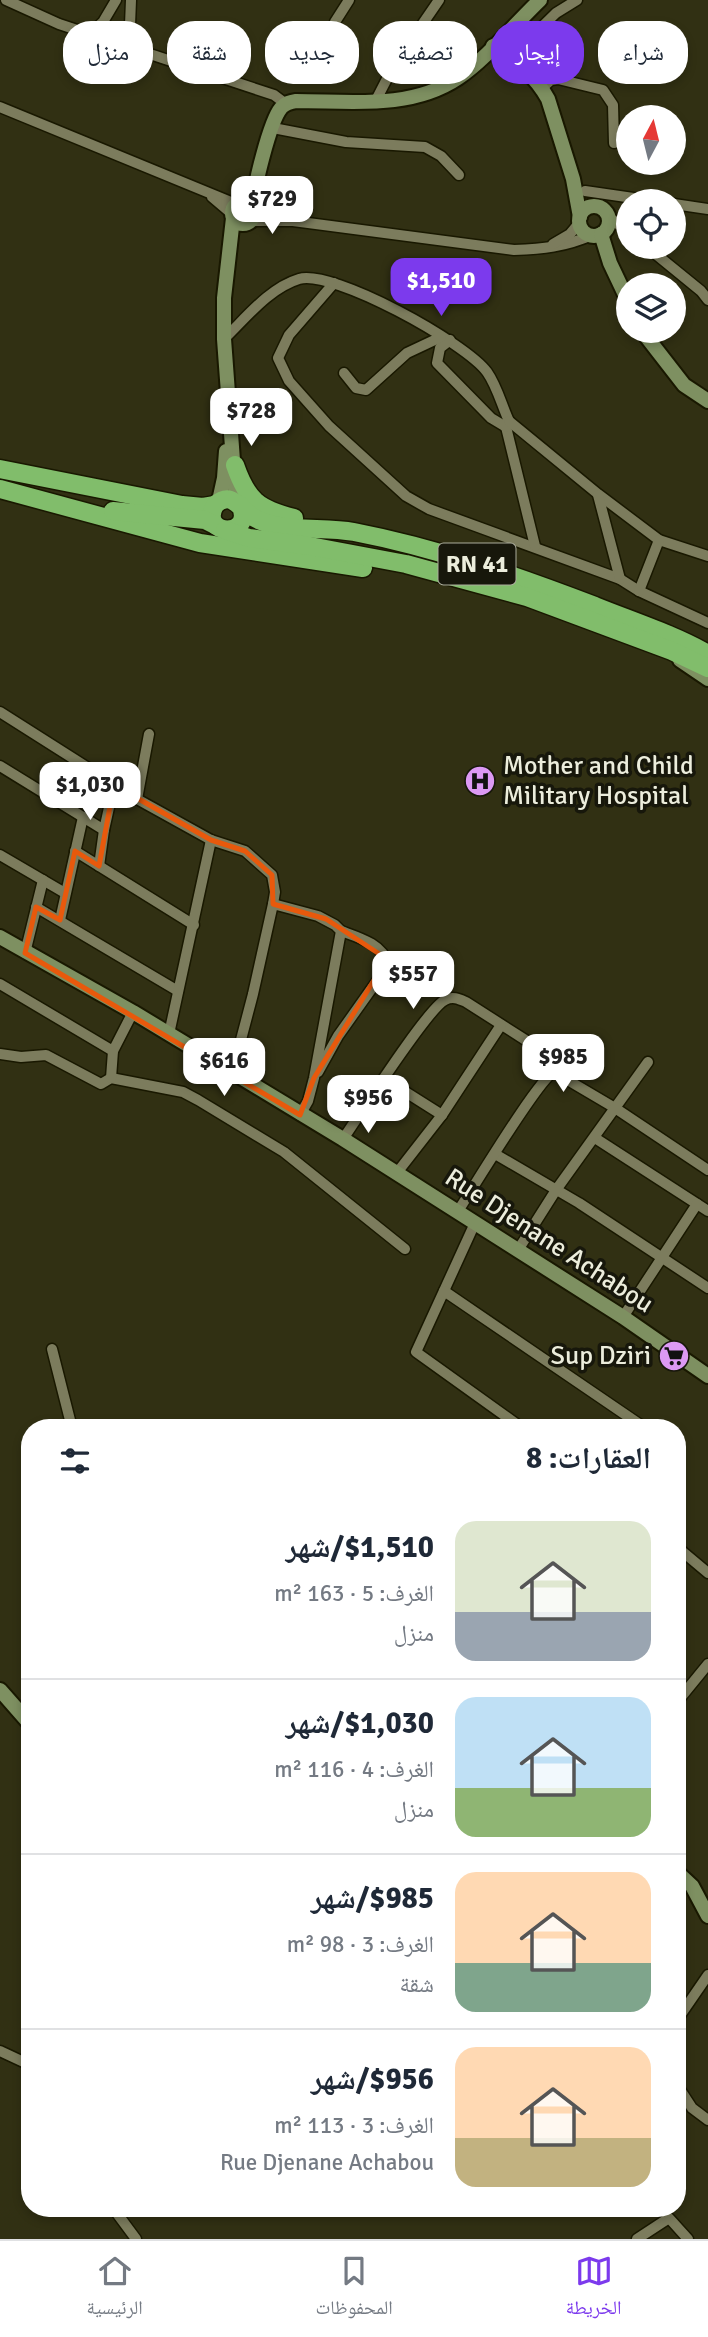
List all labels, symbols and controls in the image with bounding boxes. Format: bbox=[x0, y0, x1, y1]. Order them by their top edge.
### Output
chip: منزل bbox=[63, 21, 153, 84]
chip: شقة bbox=[167, 21, 251, 84]
chip: جديد bbox=[265, 21, 359, 84]
chip: تصفية bbox=[373, 21, 477, 84]
chip: إيجار bbox=[491, 21, 584, 84]
chip: شراء bbox=[598, 21, 688, 84]
north arrow bbox=[616, 105, 686, 175]
map controls bbox=[616, 105, 686, 343]
pin: $729 bbox=[231, 176, 313, 236]
text: $729 bbox=[247, 184, 297, 213]
button: locate bbox=[616, 189, 686, 259]
pin: $1,510 bbox=[384, 258, 498, 318]
text: $1,510 bbox=[407, 266, 475, 295]
button: layers bbox=[616, 273, 686, 343]
pin: $728 bbox=[210, 388, 292, 448]
text: $728 bbox=[226, 396, 276, 425]
road number: RN 41 bbox=[438, 544, 516, 584]
place label: Mother and Child Military Hospital bbox=[503, 750, 694, 812]
pin: $1,030 bbox=[33, 762, 147, 822]
hospital icon: Mother and Child Military Hospital bbox=[463, 764, 497, 798]
text: $1,030 bbox=[56, 770, 124, 799]
pin: $557 bbox=[372, 951, 454, 1011]
text: $557 bbox=[388, 959, 438, 988]
pin: $985 bbox=[522, 1034, 604, 1094]
pin: $616 bbox=[183, 1038, 265, 1098]
text: $985 bbox=[538, 1042, 588, 1071]
text: $616 bbox=[199, 1046, 249, 1075]
pin: $956 bbox=[327, 1076, 409, 1135]
text: $956 bbox=[343, 1083, 393, 1112]
street label: Rue Djenane Achabou bbox=[439, 1162, 659, 1320]
supermarket icon: Sup Dziri bbox=[657, 1339, 691, 1373]
place label: Sup Dziri bbox=[551, 1340, 651, 1372]
text: العقارات: 8 bbox=[526, 1440, 651, 1477]
icon: filters bbox=[56, 1442, 94, 1480]
text: $1,510/شهر bbox=[286, 1529, 434, 1566]
icon: home bbox=[511, 1549, 595, 1633]
text: الغرف: 5 · 163 m² bbox=[274, 1579, 434, 1608]
text: منزل bbox=[394, 1619, 434, 1648]
text: $1,030/شهر bbox=[286, 1705, 434, 1742]
icon: home bbox=[511, 1725, 595, 1809]
text: الغرف: 4 · 116 m² bbox=[274, 1755, 434, 1784]
text: منزل bbox=[394, 1795, 434, 1824]
text: $985/شهر bbox=[311, 1880, 434, 1917]
icon: home bbox=[511, 1900, 595, 1984]
text: الغرف: 3 · 98 m² bbox=[287, 1930, 434, 1959]
text: شقة bbox=[400, 1970, 434, 1999]
text: $956/شهر bbox=[311, 2061, 434, 2098]
icon: home bbox=[511, 2075, 595, 2159]
text: الغرف: 3 · 113 m² bbox=[274, 2111, 434, 2140]
text: Rue Djenane Achabou bbox=[220, 2148, 434, 2177]
tab: الرئيسية bbox=[86, 2252, 143, 2326]
tab: المحفوظات bbox=[316, 2252, 393, 2326]
tab: الخريطة bbox=[566, 2252, 622, 2326]

